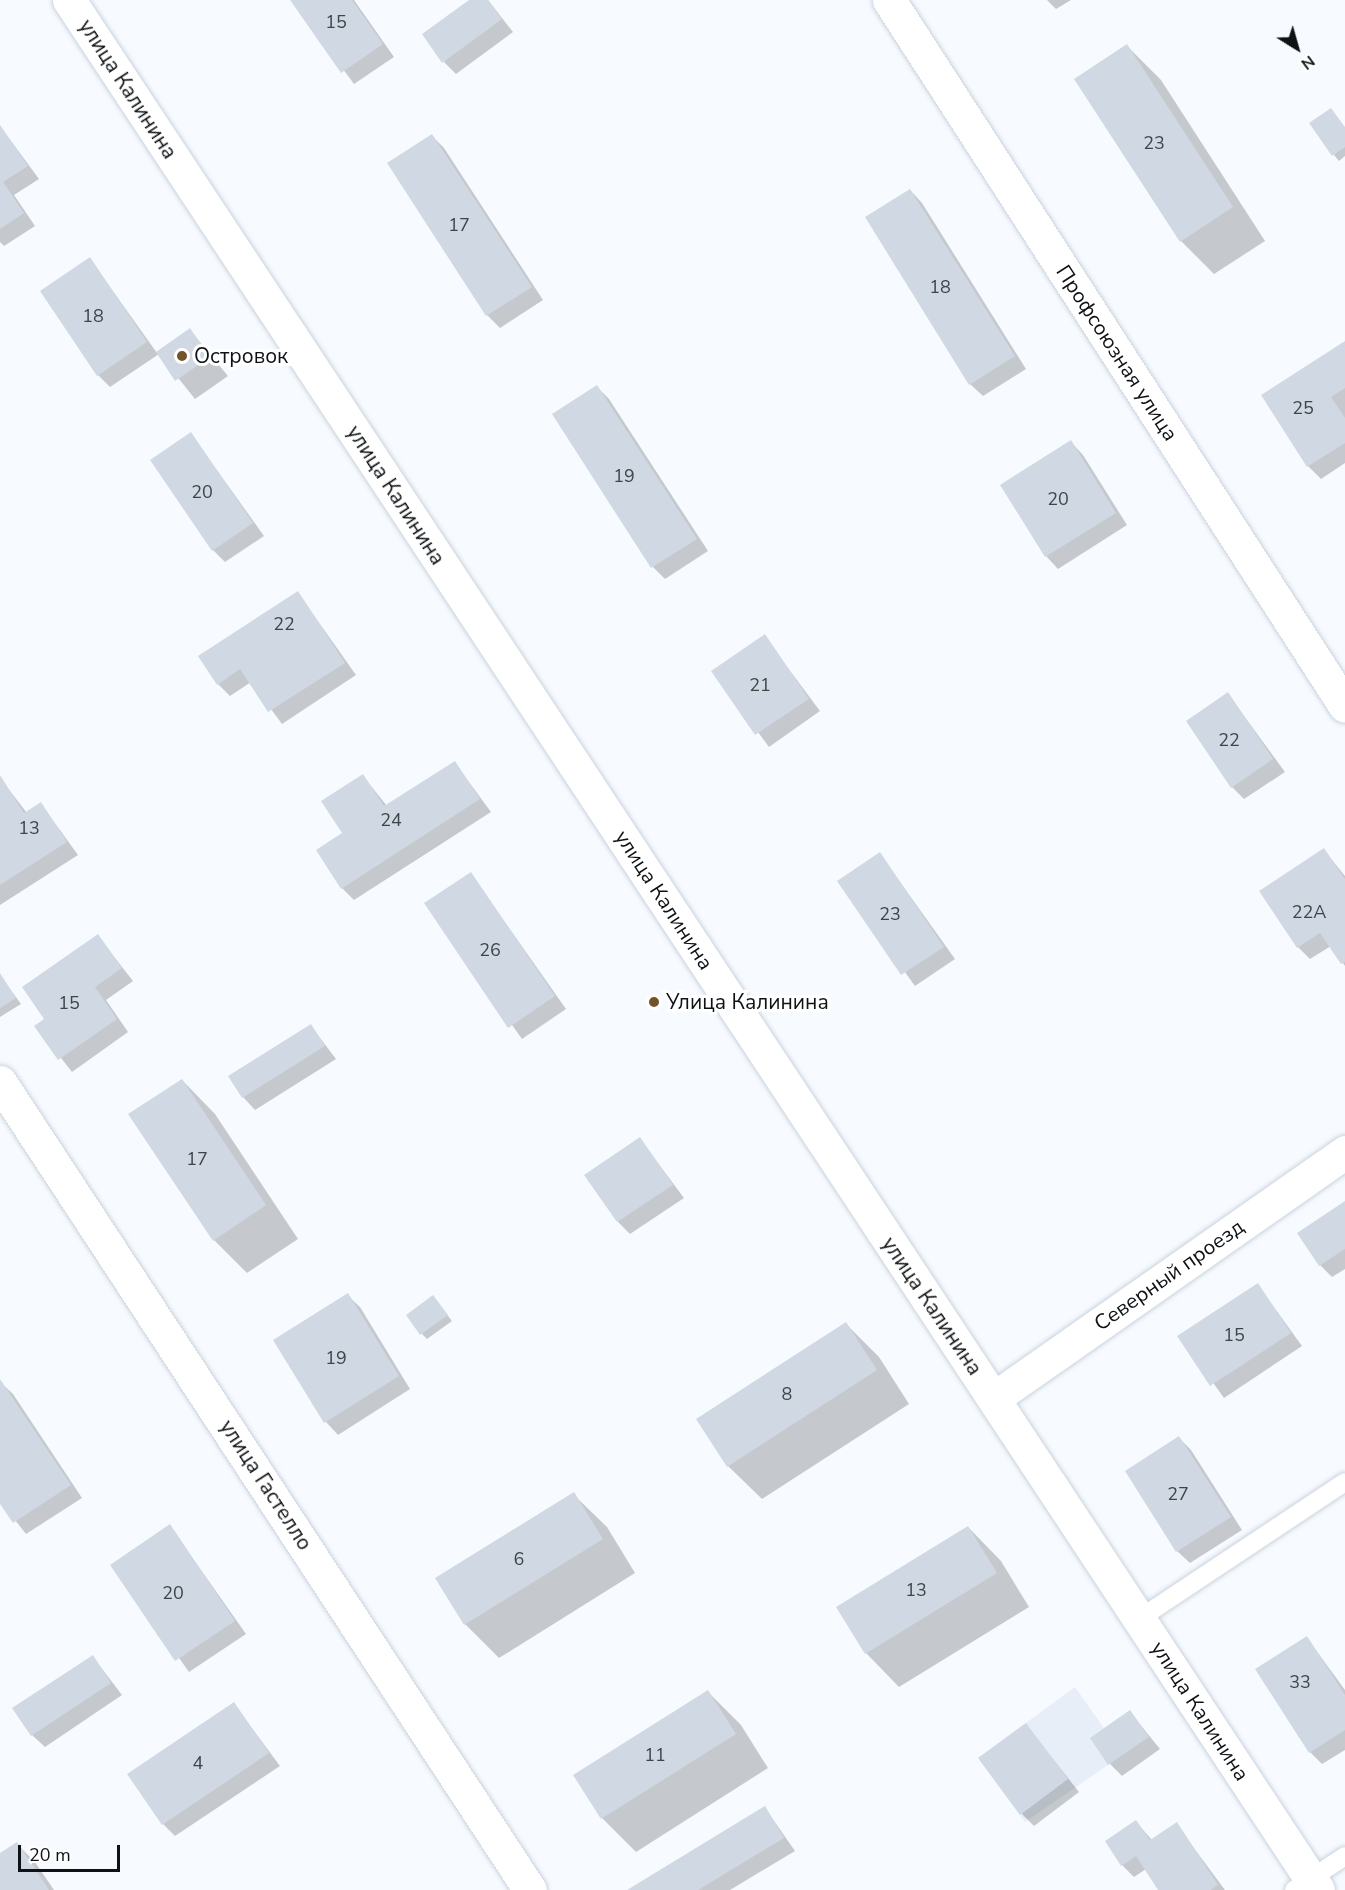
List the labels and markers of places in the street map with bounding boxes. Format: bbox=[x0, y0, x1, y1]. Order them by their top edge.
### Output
place label: Островок bbox=[194, 343, 288, 369]
marker: Островок bbox=[175, 349, 189, 363]
place label: Улица Калинина bbox=[666, 989, 829, 1015]
marker: Улица Калинина bbox=[647, 995, 661, 1009]

